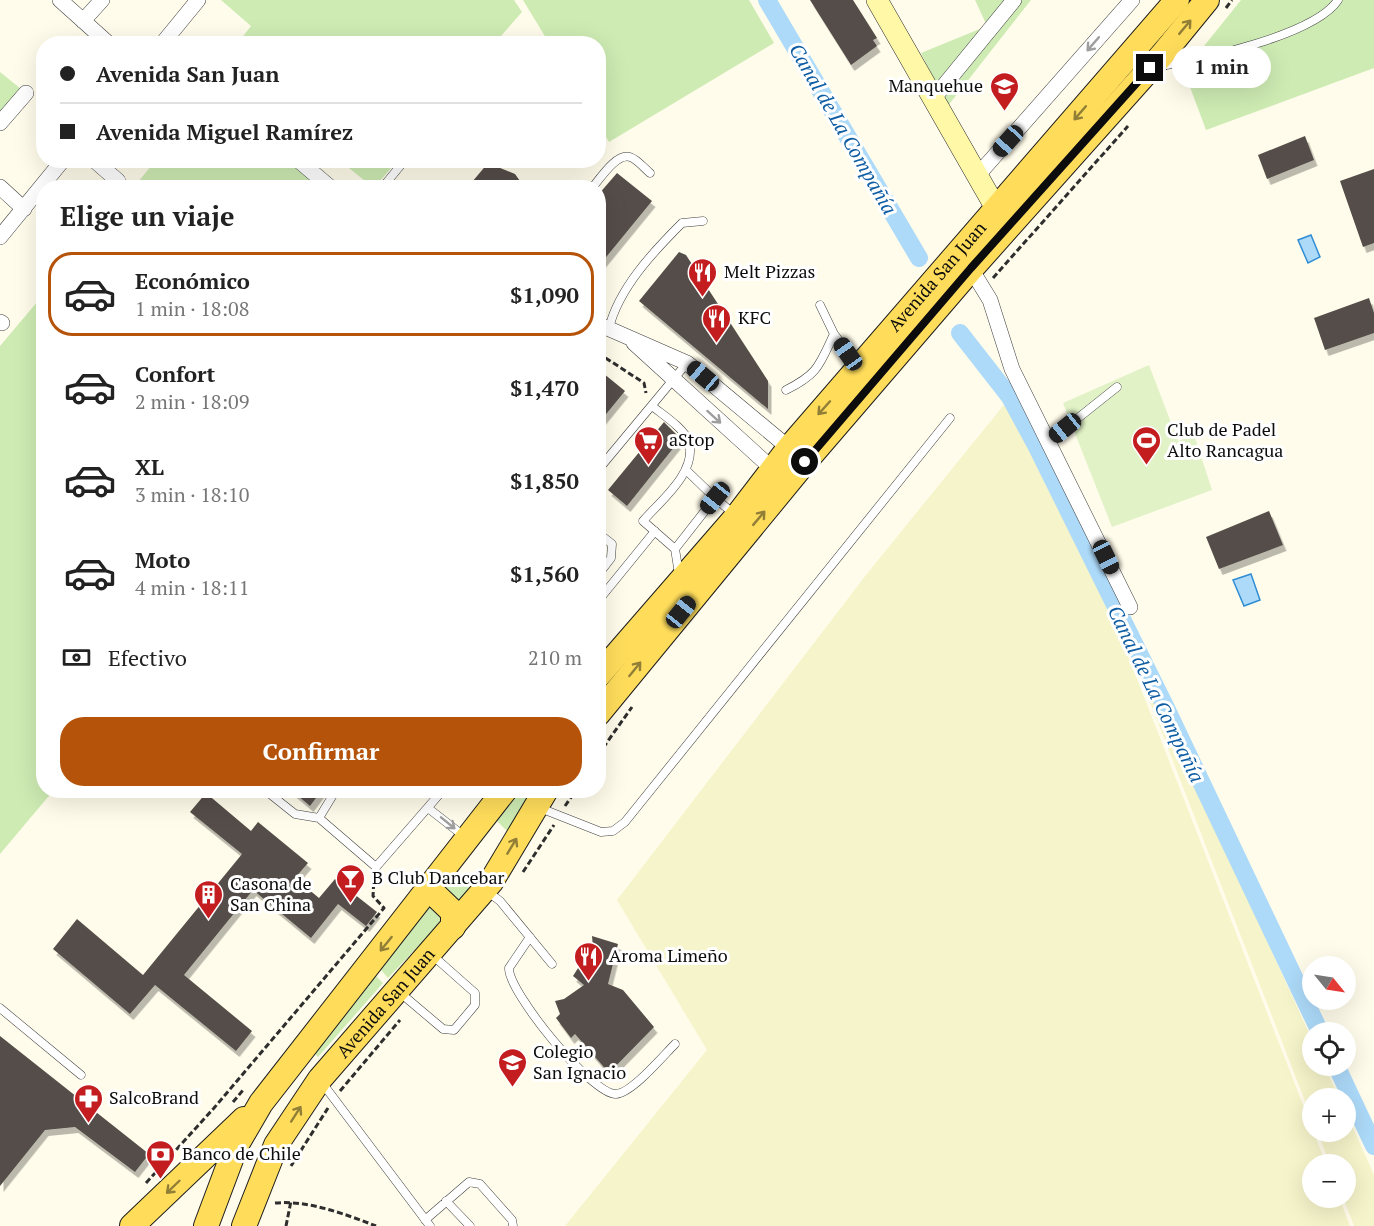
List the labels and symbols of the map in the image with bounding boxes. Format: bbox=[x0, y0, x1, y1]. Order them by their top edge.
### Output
one-way arrow bbox=[1178, 20, 1192, 35]
one-way arrow bbox=[1086, 36, 1100, 51]
water label: Canal de La Compañía bbox=[783, 38, 904, 219]
callout: 1 min bbox=[1171, 47, 1270, 89]
route end bbox=[1136, 54, 1163, 81]
school or university icon: Manquehue bbox=[988, 70, 1020, 112]
place label: Manquehue bbox=[888, 73, 983, 97]
one-way arrow bbox=[1074, 105, 1087, 121]
car bbox=[989, 122, 1027, 160]
street label: Avenida San Juan bbox=[882, 216, 991, 336]
restaurant icon: Melt Pizzas bbox=[687, 256, 719, 298]
place label: Melt Pizzas bbox=[724, 259, 815, 283]
restaurant icon: KFC bbox=[701, 302, 733, 344]
place label: KFC bbox=[738, 305, 771, 329]
car bbox=[830, 334, 866, 374]
car bbox=[683, 358, 723, 394]
one-way arrow bbox=[817, 400, 831, 415]
one-way arrow bbox=[707, 410, 722, 424]
car bbox=[1045, 410, 1085, 446]
place label: Club de Padel Alto Rancagua bbox=[1167, 417, 1283, 462]
supermarket icon: aStop bbox=[632, 424, 664, 466]
sports icon: Club de Padel Alto Rancagua bbox=[1130, 424, 1162, 466]
place label: aStop bbox=[669, 427, 715, 451]
route start bbox=[791, 448, 818, 475]
car bbox=[697, 478, 733, 518]
one-way arrow bbox=[752, 511, 766, 526]
car bbox=[1090, 537, 1122, 577]
car bbox=[663, 592, 699, 632]
water label: Canal de La Compañía bbox=[1102, 601, 1211, 787]
one-way arrow bbox=[628, 662, 642, 677]
one-way arrow bbox=[440, 817, 456, 830]
one-way arrow bbox=[506, 838, 518, 855]
bar icon: B Club Dancebar bbox=[335, 862, 367, 904]
place label: B Club Dancebar bbox=[372, 865, 505, 889]
place label: Casona de San China bbox=[230, 871, 312, 916]
building icon: Casona de San China bbox=[193, 878, 225, 920]
one-way arrow bbox=[379, 935, 392, 951]
restaurant icon: Aroma Limeño bbox=[572, 940, 604, 982]
street label: Avenida San Juan bbox=[331, 942, 440, 1063]
place label: Aroma Limeño bbox=[609, 943, 728, 967]
north arrow bbox=[1302, 956, 1356, 1010]
place label: Colegio San Ignacio bbox=[533, 1039, 626, 1084]
school or university icon: Colegio San Ignacio bbox=[496, 1046, 528, 1088]
pharmacy icon: SalcoBrand bbox=[72, 1082, 104, 1124]
place label: SalcoBrand bbox=[109, 1085, 199, 1109]
one-way arrow bbox=[290, 1106, 302, 1123]
bank icon: Banco de Chile bbox=[145, 1138, 177, 1180]
place label: Banco de Chile bbox=[182, 1141, 301, 1165]
one-way arrow bbox=[166, 1180, 181, 1194]

